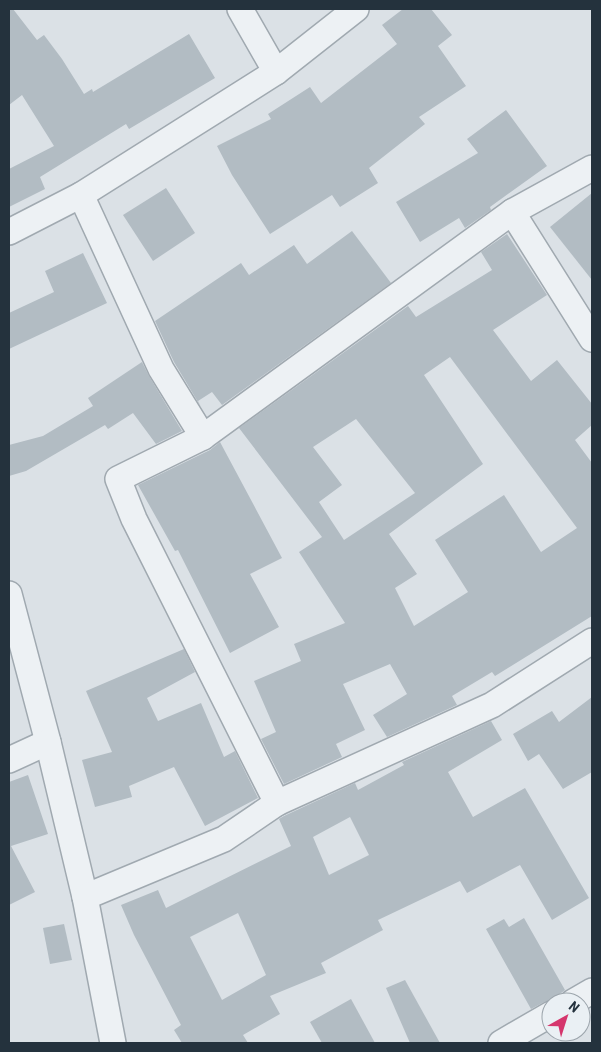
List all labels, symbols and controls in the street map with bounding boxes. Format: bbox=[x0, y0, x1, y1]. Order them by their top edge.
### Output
north arrow bbox=[541, 992, 591, 1042]
text: N bbox=[566, 998, 583, 1016]

